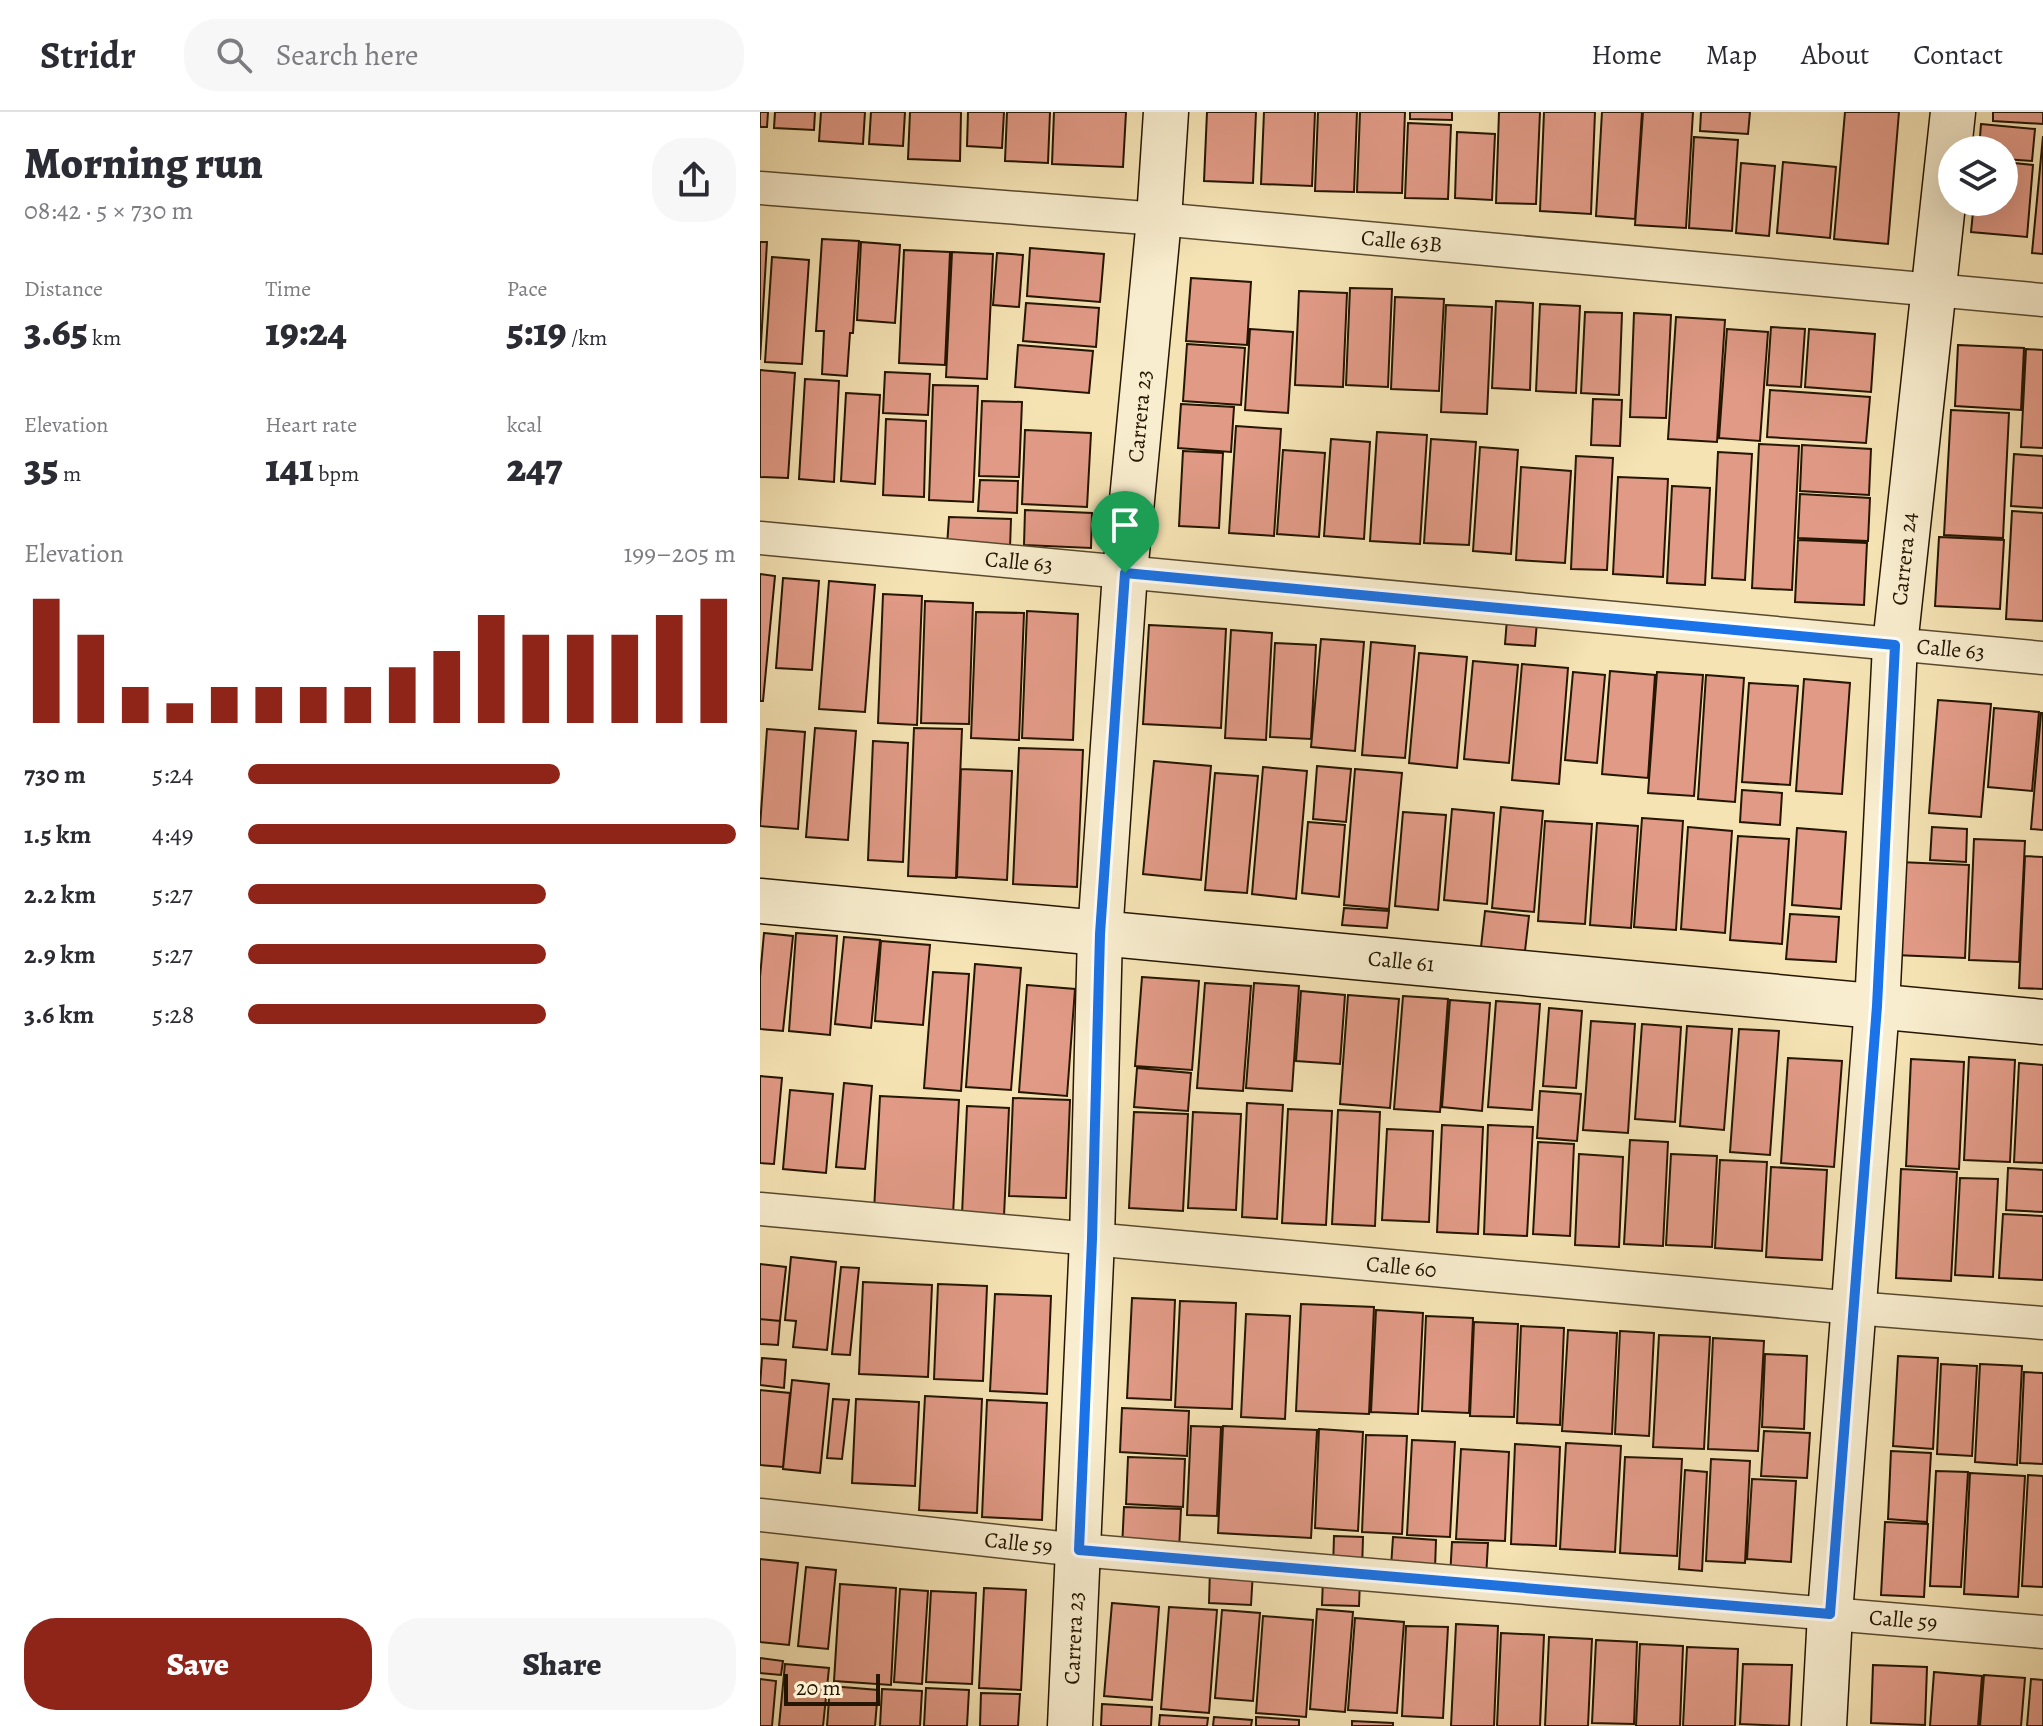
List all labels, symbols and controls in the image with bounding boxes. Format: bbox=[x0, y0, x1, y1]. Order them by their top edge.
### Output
search box bbox=[184, 19, 744, 91]
text: Stridr bbox=[40, 29, 136, 81]
icon: search bbox=[212, 33, 256, 77]
text: Search here bbox=[276, 35, 419, 75]
text: Home bbox=[1591, 36, 1662, 74]
text: Map bbox=[1706, 36, 1757, 74]
text: About bbox=[1801, 36, 1869, 74]
text: Contact bbox=[1913, 36, 2003, 74]
text: Morning run bbox=[24, 133, 263, 193]
map controls bbox=[1938, 136, 2018, 216]
button: layers bbox=[1938, 136, 2018, 216]
button: share bbox=[652, 138, 736, 222]
text: 08:42 · 5 × 730 m bbox=[24, 193, 193, 228]
street label: Calle 63B bbox=[1360, 223, 1444, 260]
text: Distance bbox=[24, 274, 103, 304]
text: Time bbox=[265, 274, 311, 304]
text: Pace bbox=[507, 274, 547, 304]
text: 3.65 bbox=[24, 304, 88, 359]
text: 19:24 bbox=[265, 304, 347, 359]
text: 5:19 bbox=[507, 304, 567, 359]
text: km bbox=[88, 323, 121, 353]
text: /km bbox=[567, 323, 607, 353]
street label: Carrera 23 bbox=[1121, 368, 1159, 464]
text: Elevation bbox=[24, 410, 108, 440]
text: Heart rate bbox=[265, 410, 357, 440]
text: kcal bbox=[507, 410, 542, 440]
text: 35 bbox=[24, 440, 59, 495]
text: 141 bbox=[265, 440, 314, 495]
text: 247 bbox=[507, 440, 563, 495]
text: m bbox=[59, 459, 81, 489]
text: bpm bbox=[314, 459, 359, 489]
pin bbox=[1091, 491, 1159, 573]
icon: arrive bbox=[1103, 503, 1147, 547]
street label: Carrera 24 bbox=[1884, 511, 1924, 607]
text: Elevation bbox=[24, 536, 124, 571]
text: 199–205 m bbox=[623, 536, 736, 571]
street label: Calle 63 bbox=[983, 544, 1054, 580]
street label: Calle 63 bbox=[1915, 631, 1986, 667]
text: 730 m bbox=[24, 757, 86, 792]
text: 5:24 bbox=[152, 757, 194, 792]
text: 1.5 km bbox=[24, 817, 91, 852]
text: 4:49 bbox=[152, 817, 194, 852]
text: 2.2 km bbox=[24, 877, 96, 912]
text: 5:27 bbox=[152, 877, 193, 912]
text: 2.9 km bbox=[24, 937, 96, 972]
text: 5:27 bbox=[152, 937, 193, 972]
street label: Calle 61 bbox=[1367, 943, 1436, 980]
text: 3.6 km bbox=[24, 997, 94, 1032]
text: 5:28 bbox=[152, 997, 194, 1032]
street label: Calle 60 bbox=[1365, 1249, 1438, 1285]
street label: Calle 59 bbox=[983, 1525, 1054, 1562]
street label: Carrera 23 bbox=[1057, 1591, 1091, 1685]
street label: Calle 59 bbox=[1868, 1602, 1939, 1638]
button: Save bbox=[24, 1618, 372, 1710]
button: Share bbox=[388, 1618, 736, 1710]
scale bar bbox=[784, 1670, 880, 1706]
text: 20 m bbox=[796, 1673, 841, 1703]

